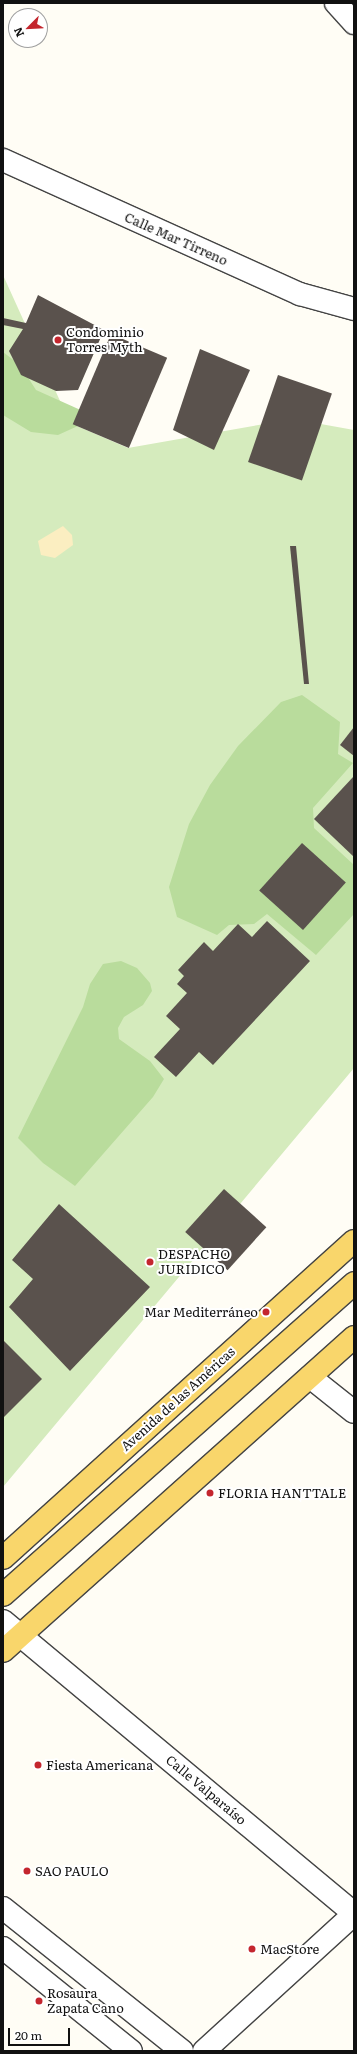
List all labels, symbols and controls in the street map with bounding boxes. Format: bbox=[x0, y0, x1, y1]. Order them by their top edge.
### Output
north arrow bbox=[8, 8, 48, 48]
text: N bbox=[9, 25, 27, 40]
street label: Calle Mar Tirreno bbox=[122, 209, 230, 269]
place label: Condominio Torres Myth bbox=[66, 325, 144, 356]
marker: Condominio Torres Myth bbox=[53, 335, 63, 345]
place label: DESPACHO JURIDICO bbox=[158, 1247, 230, 1278]
marker: DESPACHO JURIDICO bbox=[145, 1257, 155, 1267]
place label: Mar Mediterráneo bbox=[144, 1304, 258, 1320]
marker: Mar Mediterráneo bbox=[261, 1307, 271, 1317]
street label: Avenida de las Américas bbox=[118, 1344, 238, 1454]
place label: FLORIA HANTTALE bbox=[218, 1485, 346, 1501]
marker: FLORIA HANTTALE bbox=[205, 1488, 215, 1498]
street label: Calle Valparaíso bbox=[163, 1752, 249, 1828]
place label: Fiesta Americana bbox=[46, 1757, 153, 1773]
marker: Fiesta Americana bbox=[33, 1760, 43, 1770]
place label: SAO PAULO bbox=[35, 1863, 109, 1879]
marker: SAO PAULO bbox=[22, 1866, 32, 1876]
place label: MacStore bbox=[260, 1941, 319, 1957]
marker: MacStore bbox=[247, 1944, 257, 1954]
place label: Rosaura Zapata Cano bbox=[47, 1986, 124, 2017]
marker: Rosaura Zapata Cano bbox=[34, 1996, 44, 2006]
scale bar bbox=[10, 2020, 72, 2046]
text: 20 m bbox=[15, 2026, 42, 2044]

